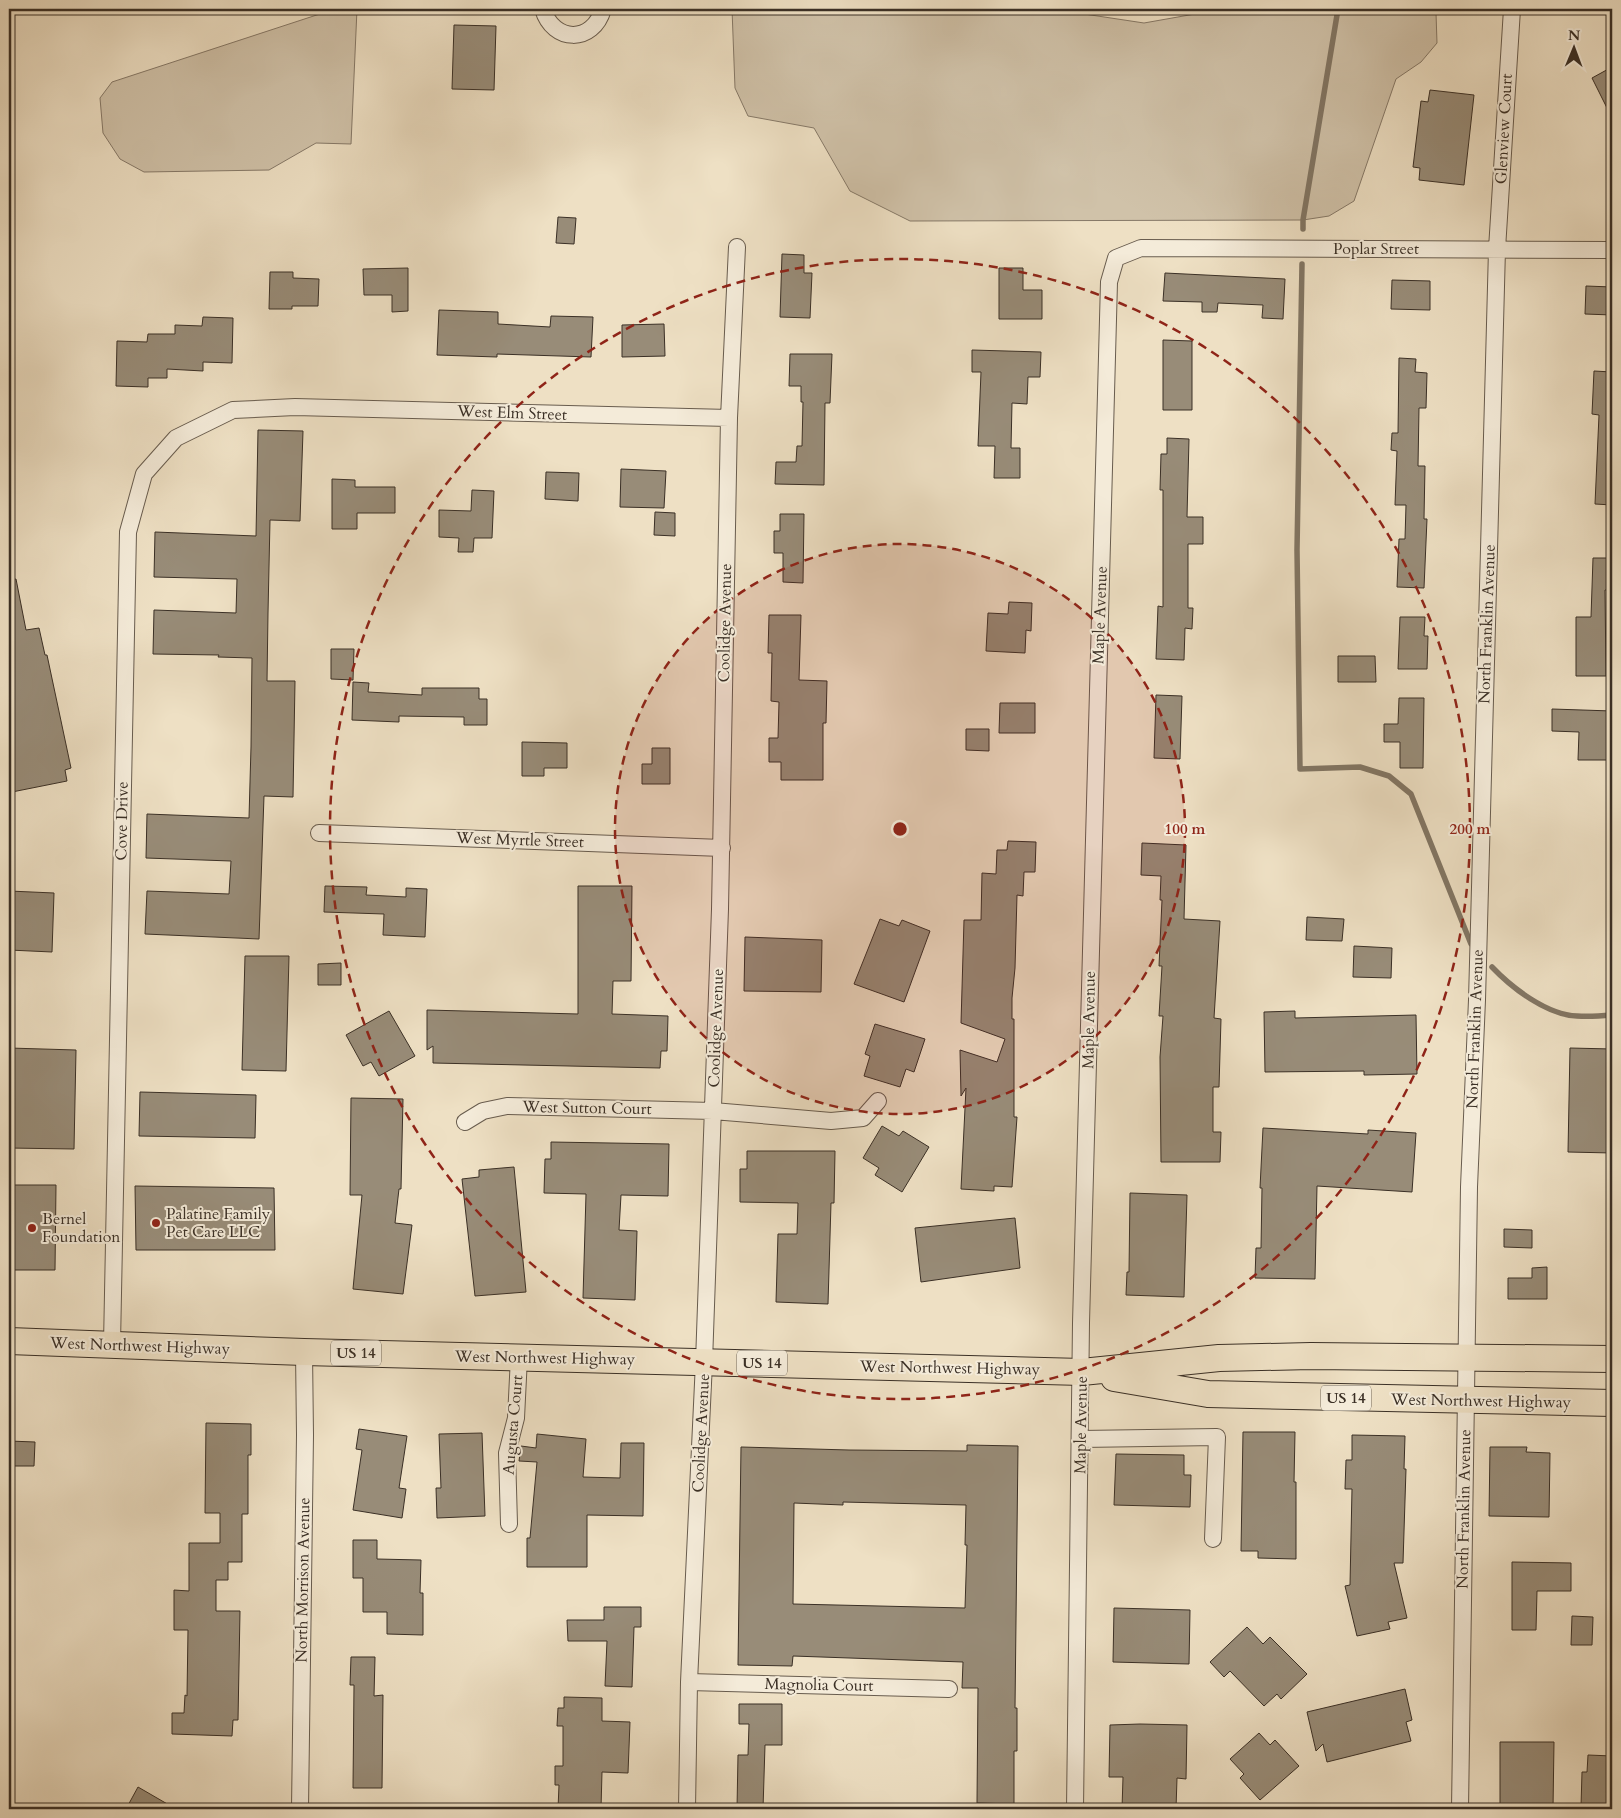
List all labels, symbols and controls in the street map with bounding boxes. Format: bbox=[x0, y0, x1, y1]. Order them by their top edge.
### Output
north arrow bbox=[1548, 22, 1598, 72]
text: N bbox=[1568, 26, 1580, 45]
street label: Glenview Court bbox=[1490, 73, 1518, 185]
street label: Poplar Street bbox=[1333, 238, 1419, 260]
street label: West Elm Street bbox=[456, 400, 567, 426]
street label: North Franklin Avenue bbox=[1473, 544, 1501, 704]
street label: Coolidge Avenue bbox=[713, 563, 737, 683]
street label: Maple Avenue bbox=[1087, 566, 1113, 664]
street label: Cove Drive bbox=[110, 781, 134, 861]
text: 100 m bbox=[1165, 819, 1206, 839]
text: 200 m bbox=[1450, 819, 1491, 839]
centre of rings bbox=[891, 820, 909, 838]
street label: West Myrtle Street bbox=[455, 827, 584, 853]
street label: North Franklin Avenue bbox=[1461, 949, 1489, 1109]
street label: Coolidge Avenue bbox=[703, 968, 729, 1088]
street label: Maple Avenue bbox=[1077, 971, 1101, 1069]
street label: West Sutton Court bbox=[521, 1096, 652, 1120]
place label: Palatine Family Pet Care LLC bbox=[166, 1203, 271, 1243]
place label: Bernel Foundation bbox=[42, 1208, 120, 1248]
marker: Palatine Family Pet Care LLC bbox=[150, 1217, 162, 1229]
marker: Bernel Foundation bbox=[26, 1222, 38, 1234]
street label: West Northwest Highway bbox=[49, 1332, 231, 1360]
road number: US 14 bbox=[331, 1340, 381, 1366]
street label: West Northwest Highway bbox=[454, 1345, 636, 1371]
road number: US 14 bbox=[737, 1350, 787, 1376]
street label: West Northwest Highway bbox=[859, 1355, 1041, 1381]
street label: Coolidge Avenue bbox=[687, 1373, 715, 1493]
street label: Augusta Court bbox=[498, 1374, 528, 1476]
street label: Maple Avenue bbox=[1069, 1376, 1093, 1474]
road number: US 14 bbox=[1321, 1386, 1371, 1410]
street label: West Northwest Highway bbox=[1390, 1388, 1572, 1414]
street label: North Franklin Avenue bbox=[1452, 1429, 1476, 1589]
street label: North Morrison Avenue bbox=[291, 1497, 315, 1663]
street label: Magnolia Court bbox=[764, 1673, 874, 1697]

